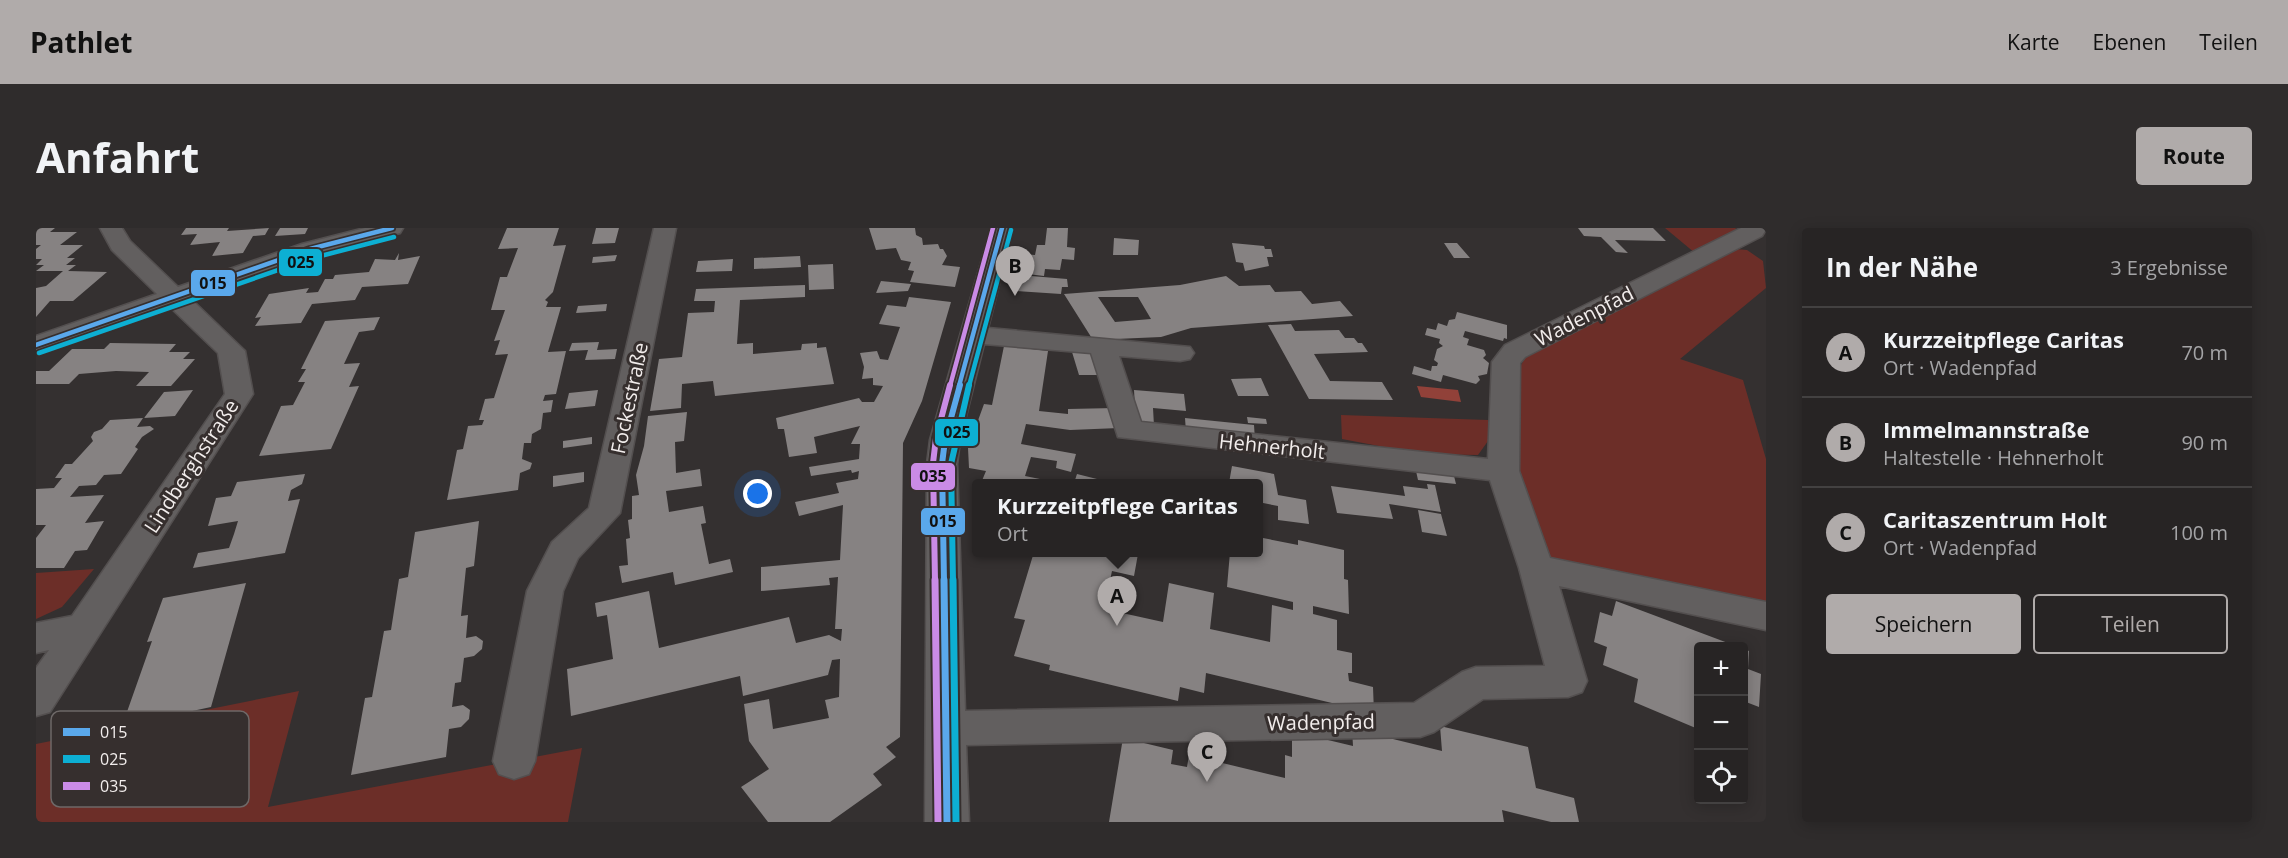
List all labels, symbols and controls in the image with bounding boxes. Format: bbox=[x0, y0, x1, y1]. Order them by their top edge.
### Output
text: Pathlet bbox=[30, 23, 132, 61]
text: Karte bbox=[2007, 28, 2060, 56]
text: Ebenen bbox=[2093, 28, 2166, 56]
text: Teilen bbox=[2199, 28, 2258, 56]
button: Route bbox=[2136, 127, 2252, 185]
text: Anfahrt bbox=[36, 128, 199, 185]
pin: B bbox=[996, 247, 1034, 296]
line badge: 025 bbox=[278, 248, 323, 277]
text: In der Nähe bbox=[1826, 249, 1978, 285]
text: 025 bbox=[287, 251, 315, 273]
text: 3 Ergebnisse bbox=[2110, 254, 2228, 281]
line badge: 015 bbox=[190, 269, 236, 297]
text: 015 bbox=[199, 272, 227, 294]
street label: Wadenpfad bbox=[1530, 280, 1638, 352]
text: Kurzzeitpflege Caritas bbox=[1883, 324, 2124, 354]
text: A bbox=[1839, 339, 1852, 366]
text: 70 m bbox=[2181, 339, 2228, 366]
street label: Fockestraße bbox=[604, 340, 654, 456]
text: Ort · Wadenpfad bbox=[1883, 354, 2037, 381]
street label: Lindberghstraße bbox=[138, 394, 244, 538]
text: Immelmannstraße bbox=[1883, 414, 2089, 444]
line badge: 025 bbox=[934, 418, 979, 447]
text: 025 bbox=[943, 421, 971, 443]
street label: Hehnerholt bbox=[1218, 427, 1326, 465]
text: B bbox=[1839, 429, 1852, 456]
text: 90 m bbox=[2181, 429, 2228, 456]
text: Haltestelle · Hehnerholt bbox=[1883, 444, 2104, 471]
line badge: 035 bbox=[910, 462, 956, 491]
text: 035 bbox=[919, 465, 947, 487]
your location bbox=[743, 479, 772, 508]
popup bbox=[972, 479, 1263, 557]
text: Kurzzeitpflege Caritas bbox=[997, 490, 1238, 520]
text: Caritaszentrum Holt bbox=[1883, 504, 2107, 534]
line badge: 015 bbox=[920, 507, 966, 536]
text: 015 bbox=[929, 510, 957, 532]
text: C bbox=[1839, 519, 1852, 546]
text: 100 m bbox=[2170, 519, 2228, 546]
text: Ort bbox=[997, 520, 1028, 547]
text: Ort · Wadenpfad bbox=[1883, 534, 2037, 561]
pin: A bbox=[1098, 576, 1136, 626]
button: Speichern bbox=[1826, 594, 2021, 654]
button: Teilen bbox=[2033, 594, 2228, 654]
map controls bbox=[1694, 642, 1748, 804]
button: + bbox=[1694, 642, 1748, 696]
button: − bbox=[1694, 696, 1748, 750]
street label: Wadenpfad bbox=[1267, 708, 1375, 736]
legend bbox=[51, 711, 249, 807]
text: 015 bbox=[100, 721, 127, 743]
pin: C bbox=[1188, 732, 1226, 782]
text: 025 bbox=[100, 748, 127, 770]
button: locate bbox=[1694, 750, 1748, 804]
text: 035 bbox=[100, 775, 127, 797]

